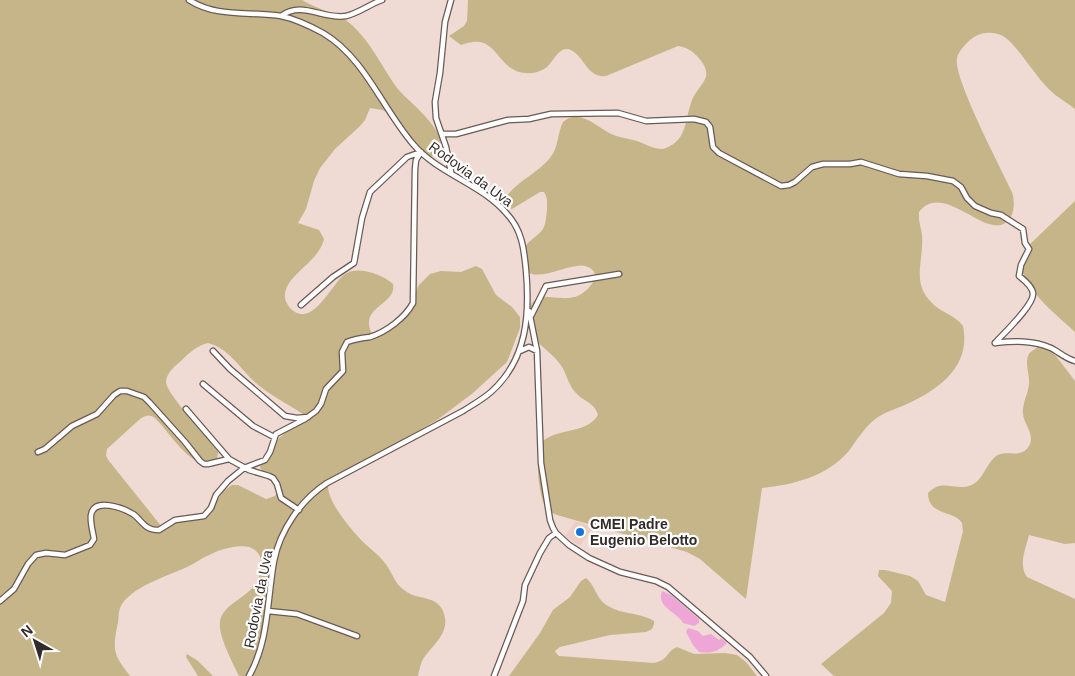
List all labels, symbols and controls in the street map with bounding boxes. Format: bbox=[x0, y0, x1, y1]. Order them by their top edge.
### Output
street label: Rodovia da Uva bbox=[426, 138, 516, 210]
place label: CMEI Padre Eugenio Belotto bbox=[590, 516, 697, 548]
marker: CMEI Padre Eugenio Belotto bbox=[574, 526, 586, 538]
street label: Rodovia da Uva bbox=[241, 548, 275, 649]
north arrow bbox=[10, 616, 60, 666]
text: N bbox=[18, 621, 36, 640]

